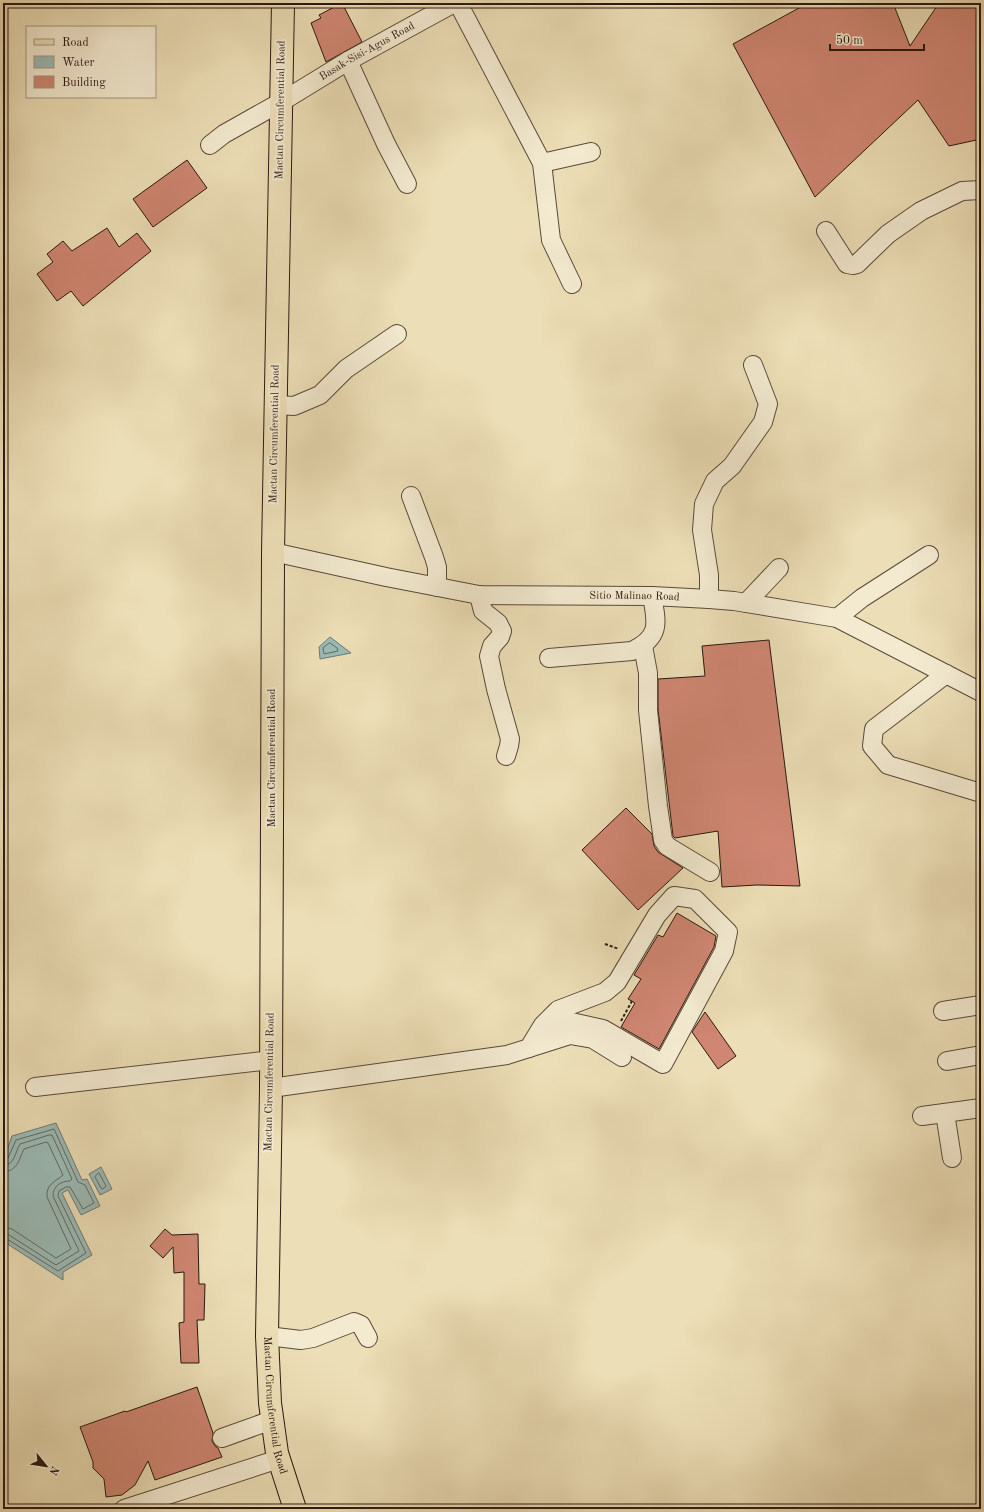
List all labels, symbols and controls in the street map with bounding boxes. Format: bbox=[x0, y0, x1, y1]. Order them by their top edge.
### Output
street label: Basak-Sisi-Agus Road bbox=[317, 20, 417, 83]
legend bbox=[26, 26, 156, 98]
scale bar bbox=[830, 26, 924, 52]
text: 50 m bbox=[836, 34, 863, 47]
text: Road bbox=[62, 37, 89, 49]
street label: Mactan Circumferential Road bbox=[274, 40, 288, 180]
text: Water bbox=[62, 57, 95, 69]
text: Building bbox=[62, 77, 106, 89]
street label: Mactan Circumferential Road bbox=[268, 364, 282, 504]
street label: Sitio Malinao Road bbox=[589, 590, 680, 603]
street label: Mactan Circumferential Road bbox=[267, 688, 278, 828]
street label: Mactan Circumferential Road bbox=[263, 1012, 277, 1152]
street label: Mactan Circumferential Road bbox=[262, 1336, 289, 1476]
north arrow bbox=[26, 1446, 66, 1486]
text: N bbox=[46, 1464, 60, 1477]

